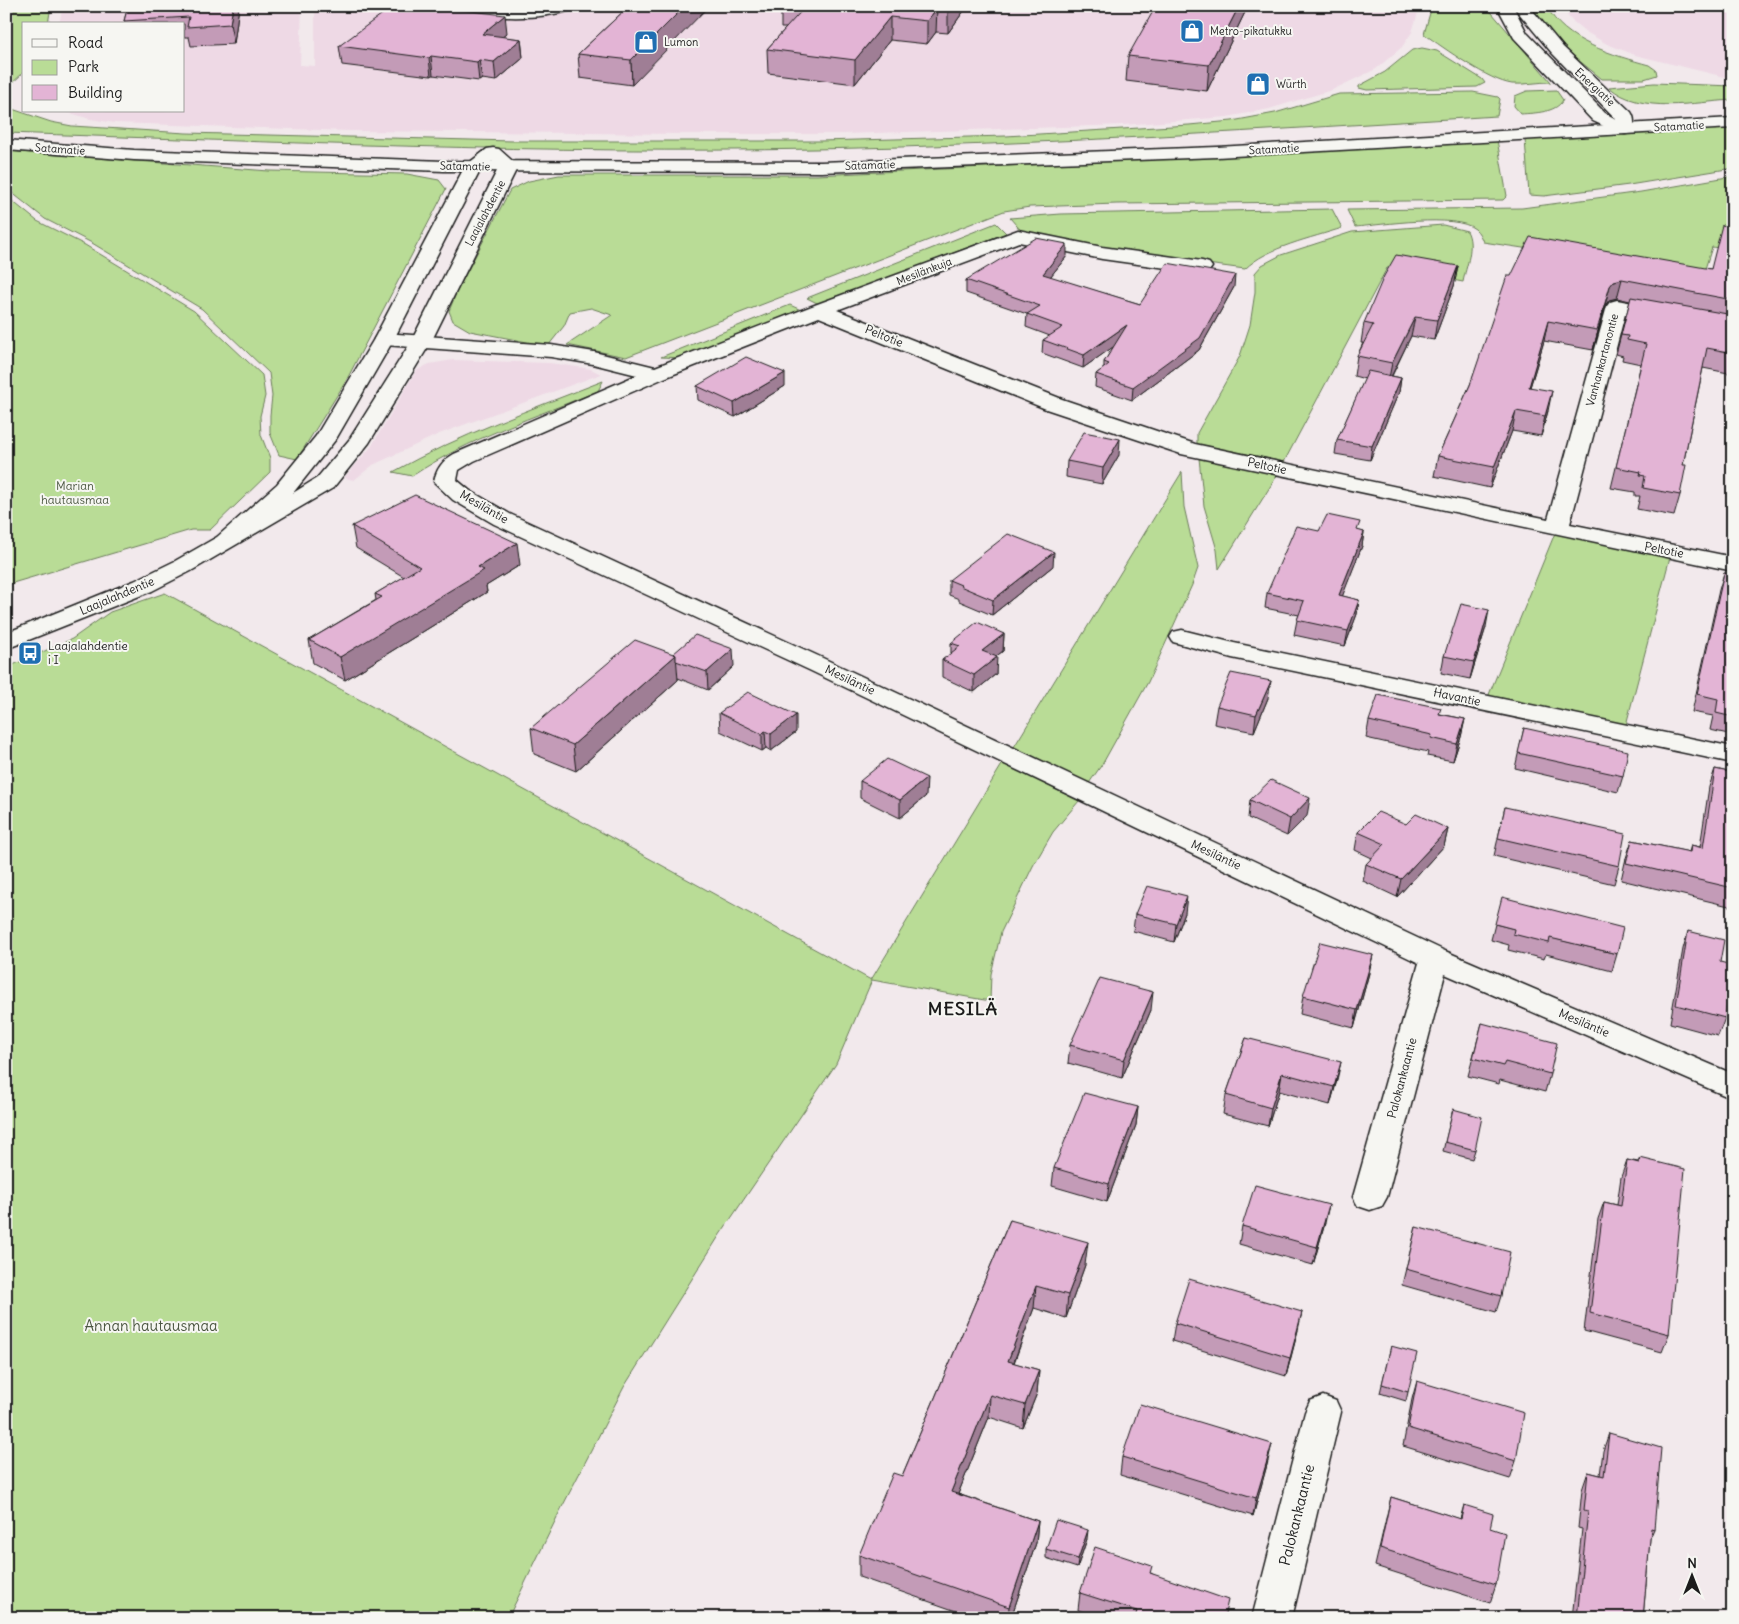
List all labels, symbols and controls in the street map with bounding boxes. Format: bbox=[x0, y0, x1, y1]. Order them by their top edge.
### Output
shop icon: Metro-pikatukku bbox=[1179, 18, 1205, 44]
legend bbox=[22, 22, 185, 112]
place label: Metro-pikatukku bbox=[1210, 24, 1293, 38]
shop icon: Lumon bbox=[633, 29, 659, 55]
text: Road bbox=[68, 33, 103, 52]
place label: Lumon bbox=[664, 35, 698, 49]
text: Park bbox=[68, 57, 99, 76]
street label: Energiatie bbox=[1572, 65, 1618, 109]
shop icon: Würth bbox=[1245, 71, 1271, 97]
place label: Würth bbox=[1276, 77, 1307, 91]
text: Building bbox=[68, 83, 123, 102]
street label: Satamatie bbox=[1653, 118, 1705, 134]
street label: Satamatie bbox=[34, 140, 86, 158]
street label: Satamatie bbox=[1248, 141, 1300, 157]
street label: Satamatie bbox=[845, 157, 896, 173]
street label: Satamatie bbox=[440, 159, 490, 173]
street label: Laajalahdentie bbox=[462, 177, 508, 249]
street label: Mesilänkuja bbox=[894, 254, 954, 288]
street label: Vanhankartanontie bbox=[1583, 312, 1621, 408]
street label: Peltotie bbox=[863, 321, 905, 350]
street label: Peltotie bbox=[1246, 454, 1288, 477]
park label: Marian hautausmaa bbox=[41, 478, 109, 507]
street label: Mesiläntie bbox=[457, 487, 511, 527]
street label: Peltotie bbox=[1643, 538, 1685, 561]
street label: Laajalahdentie bbox=[77, 573, 156, 618]
place label: Laajalahdentie i I bbox=[48, 638, 128, 667]
bus stop icon: Laajalahdentie i I bbox=[17, 640, 43, 666]
street label: Mesiläntie bbox=[823, 661, 878, 698]
street label: Havantie bbox=[1432, 684, 1482, 709]
street label: Mesiläntie bbox=[1189, 836, 1244, 873]
district label: MESILÄ bbox=[928, 997, 998, 1020]
street label: Mesiläntie bbox=[1556, 1005, 1612, 1040]
street label: Palokankaantie bbox=[1384, 1036, 1419, 1120]
park label: Annan hautausmaa bbox=[84, 1316, 218, 1335]
street label: Palokankaantie bbox=[1275, 1462, 1318, 1567]
north arrow bbox=[1666, 1552, 1716, 1602]
text: N bbox=[1687, 1554, 1697, 1572]

